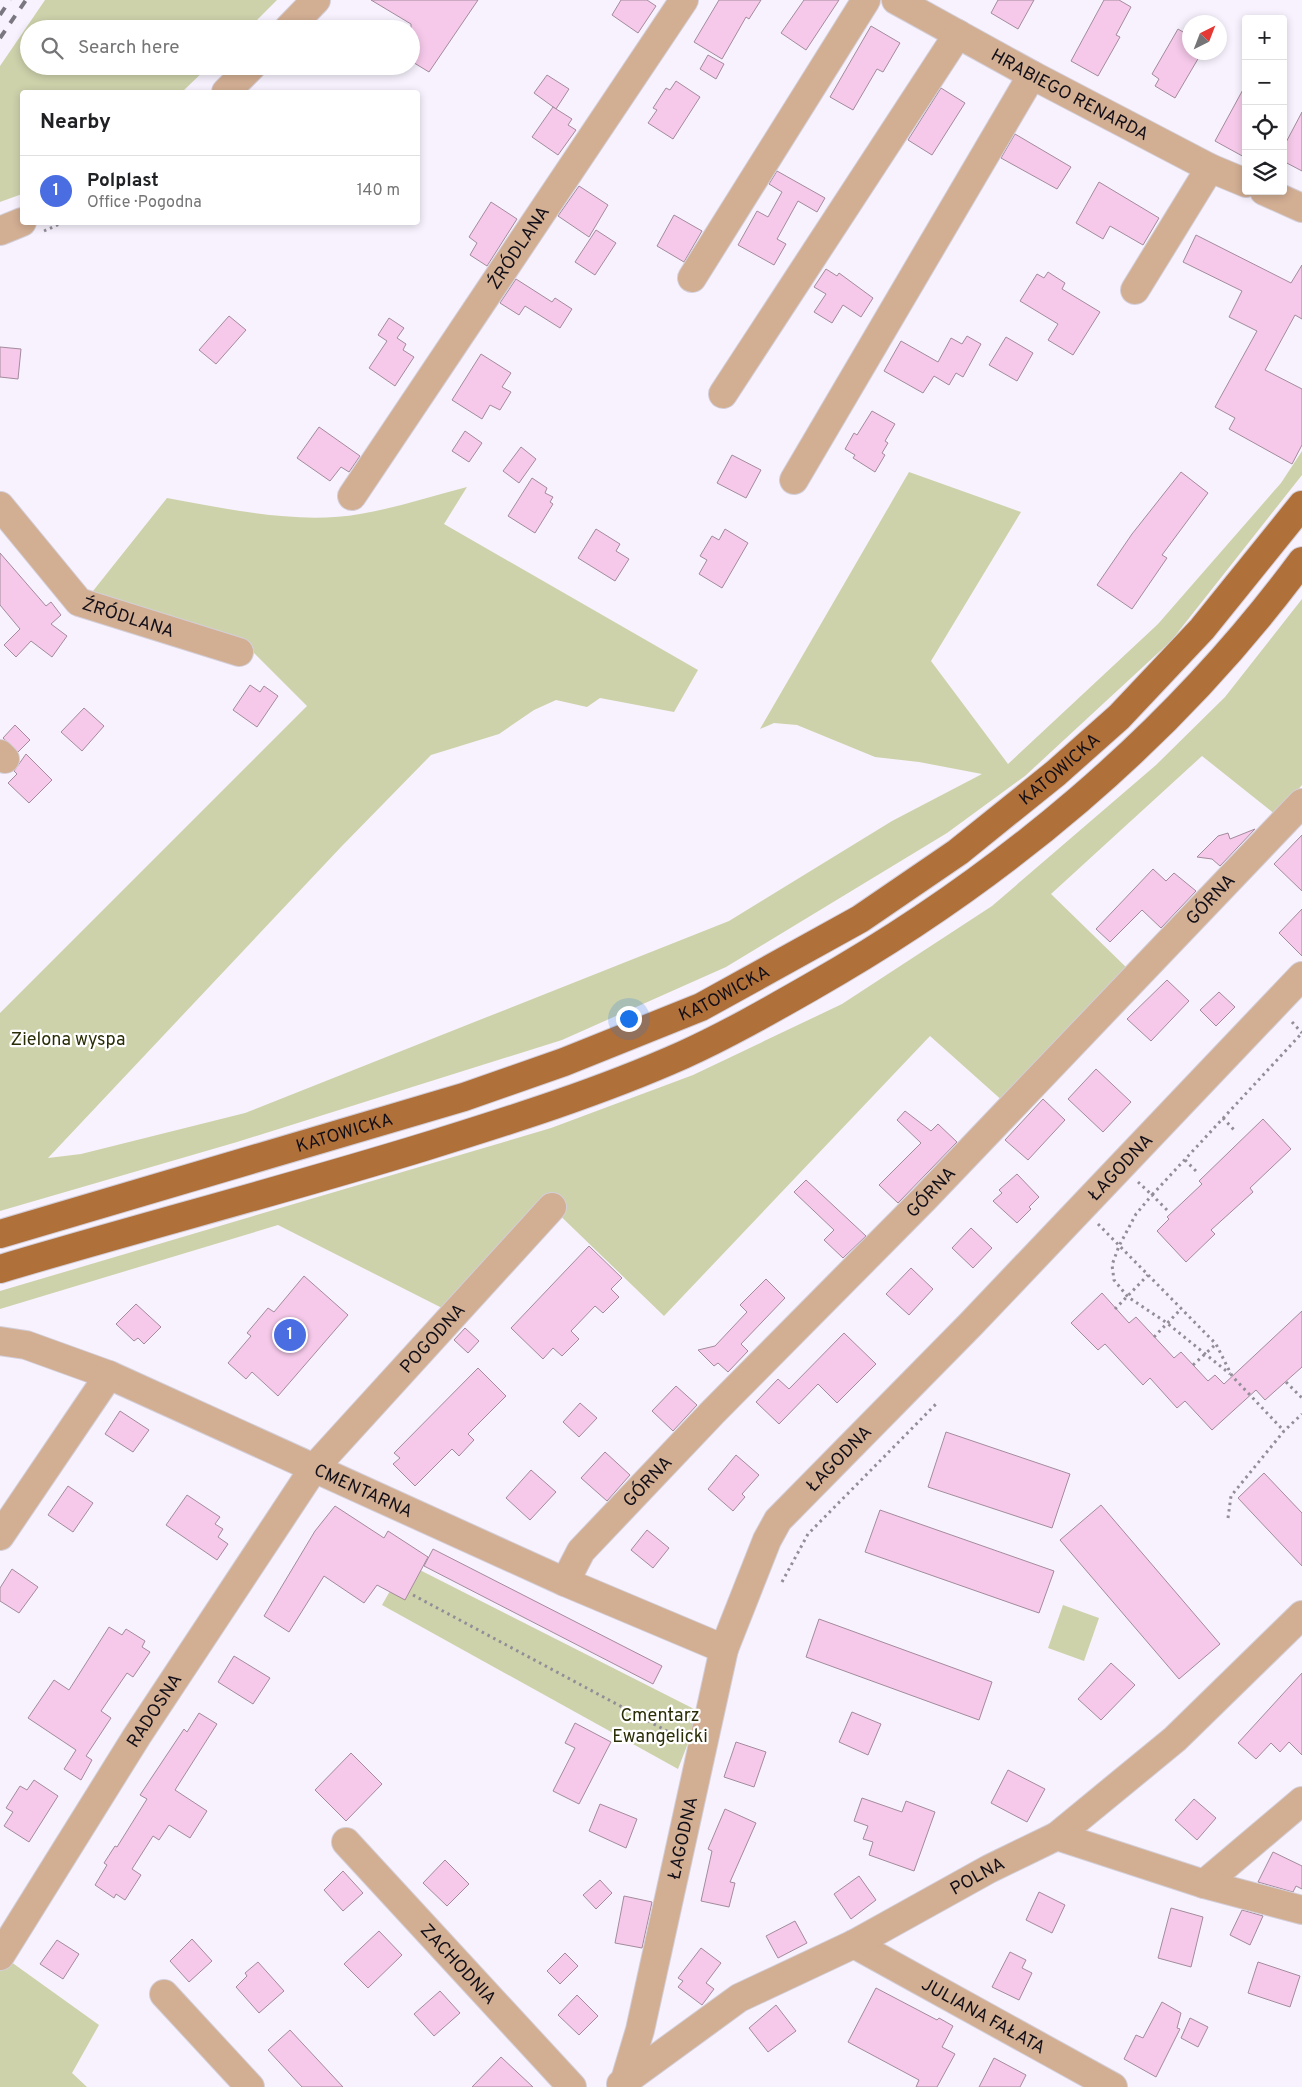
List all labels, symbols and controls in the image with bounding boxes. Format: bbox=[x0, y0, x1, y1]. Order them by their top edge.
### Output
north arrow bbox=[1182, 15, 1227, 60]
map controls bbox=[1242, 15, 1287, 195]
button: + bbox=[1242, 15, 1287, 60]
search box bbox=[20, 20, 420, 75]
icon: search bbox=[38, 34, 66, 62]
text: Search here bbox=[78, 36, 180, 60]
street label: HRABIEGO RENARDA bbox=[986, 45, 1152, 147]
button: − bbox=[1242, 60, 1287, 105]
button: locate bbox=[1242, 105, 1287, 150]
text: Nearby bbox=[40, 109, 111, 136]
button: layers bbox=[1242, 150, 1287, 195]
text: Polplast bbox=[87, 169, 159, 193]
text: 1 bbox=[53, 181, 59, 201]
text: 140 m bbox=[357, 181, 400, 201]
text: Office · Pogodna bbox=[87, 193, 202, 213]
street label: ŹRÓDLANA bbox=[482, 202, 556, 295]
street label: ŹRÓDLANA bbox=[79, 592, 177, 644]
street label: KATOWICKA bbox=[1015, 729, 1106, 811]
street label: GÓRNA bbox=[1182, 870, 1241, 931]
street label: KATOWICKA bbox=[676, 961, 774, 1028]
your location bbox=[616, 1006, 642, 1032]
park label: Zielona wyspa bbox=[11, 1029, 125, 1052]
street label: KATOWICKA bbox=[294, 1109, 396, 1159]
street label: ŁAGODNA bbox=[1084, 1130, 1159, 1206]
street label: GÓRNA bbox=[902, 1163, 961, 1223]
street label: POGODNA bbox=[396, 1299, 471, 1379]
pin: 1 bbox=[274, 1316, 306, 1354]
street label: ŁAGODNA bbox=[802, 1421, 878, 1497]
street label: GÓRNA bbox=[619, 1452, 678, 1513]
street label: CMENTARNA bbox=[310, 1459, 416, 1524]
street label: RADOSNA bbox=[123, 1670, 188, 1752]
park label: Cmentarz Ewangelicki bbox=[612, 1705, 708, 1749]
street label: ŁAGODNA bbox=[664, 1795, 704, 1882]
street label: POLNA bbox=[947, 1853, 1009, 1901]
street label: ZACHODNIA bbox=[414, 1920, 501, 2010]
street label: JULIANA FAŁATA bbox=[917, 1973, 1049, 2060]

